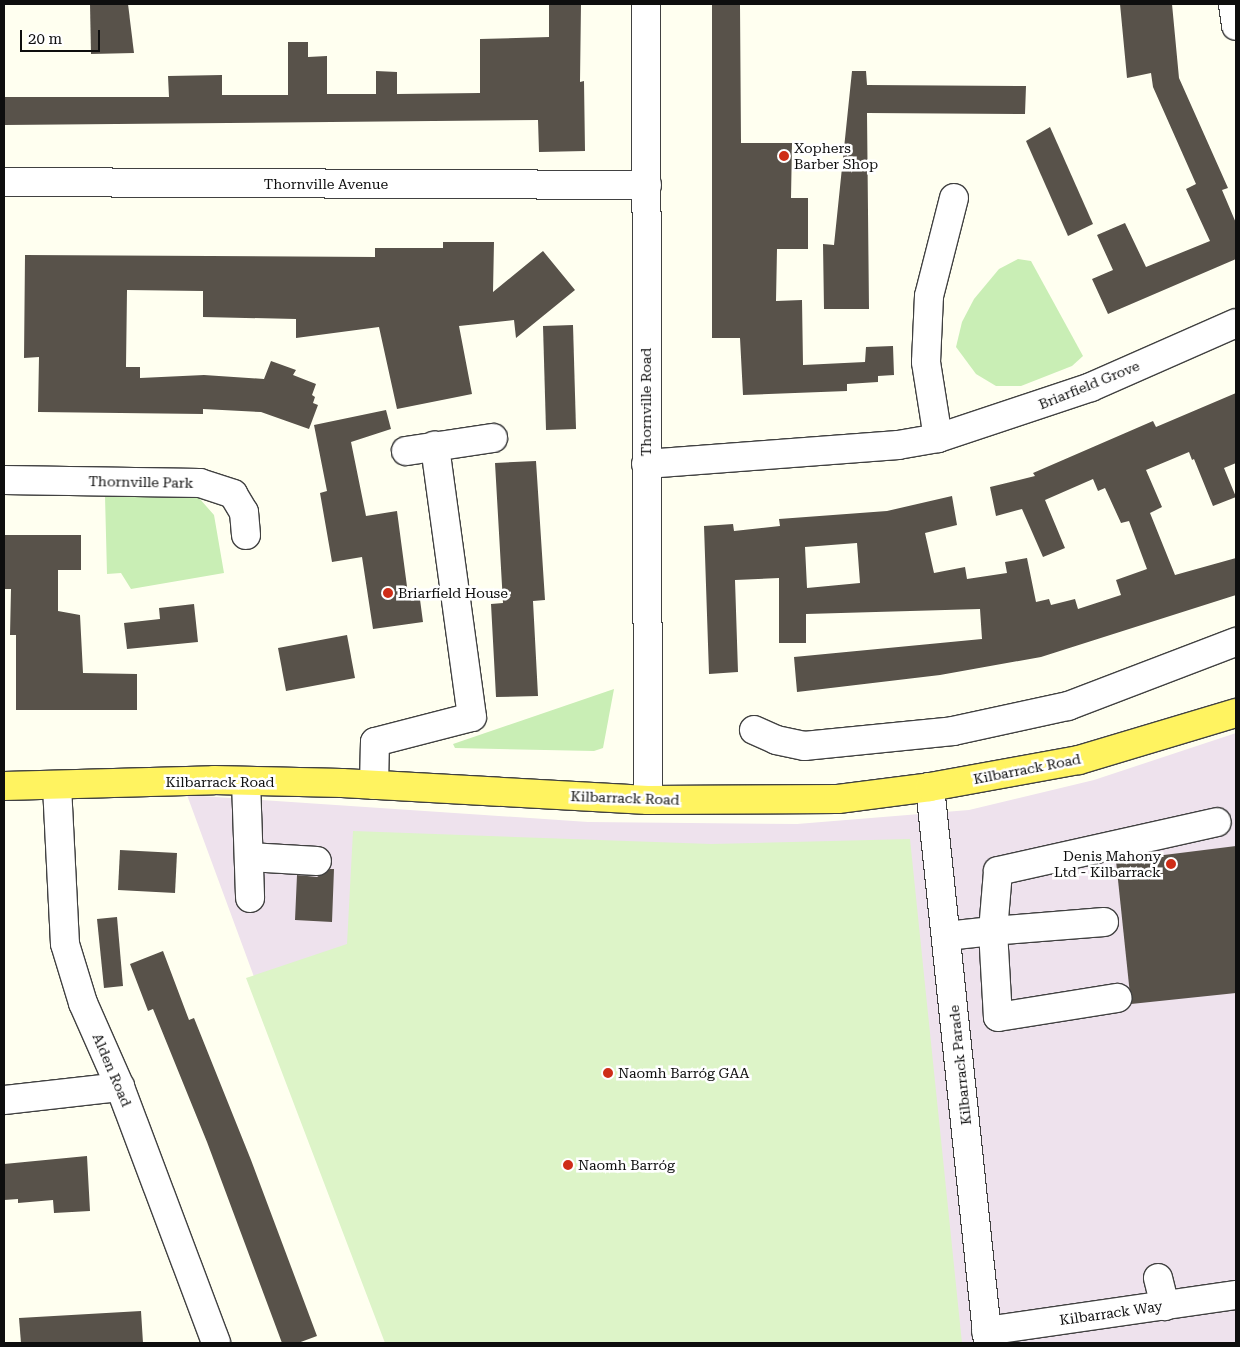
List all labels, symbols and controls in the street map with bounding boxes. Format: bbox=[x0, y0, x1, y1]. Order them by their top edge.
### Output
scale bar bbox=[22, 20, 102, 52]
text: 20 m bbox=[28, 30, 62, 48]
place label: Xophers Barber Shop bbox=[794, 140, 878, 172]
marker: Xophers Barber Shop bbox=[778, 150, 790, 162]
street label: Thornville Avenue bbox=[264, 176, 388, 192]
street label: Thornville Road bbox=[638, 348, 654, 456]
street label: Briarfield Grove bbox=[1036, 357, 1142, 413]
street label: Thornville Park bbox=[88, 473, 194, 491]
place label: Briarfield House bbox=[398, 585, 508, 601]
marker: Briarfield House bbox=[382, 587, 394, 599]
street label: Kilbarrack Road bbox=[972, 750, 1082, 788]
street label: Kilbarrack Road bbox=[166, 774, 274, 790]
street label: Kilbarrack Road bbox=[570, 788, 680, 808]
place label: Denis Mahony Ltd - Kilbarrack bbox=[1054, 848, 1161, 880]
marker: Denis Mahony Ltd - Kilbarrack bbox=[1165, 858, 1177, 870]
street label: Kilbarrack Parade bbox=[945, 1004, 975, 1126]
street label: Alden Road bbox=[89, 1031, 135, 1109]
place label: Naomh Barróg GAA bbox=[618, 1065, 749, 1081]
marker: Naomh Barróg GAA bbox=[602, 1067, 614, 1079]
place label: Naomh Barróg bbox=[578, 1157, 675, 1173]
marker: Naomh Barróg bbox=[562, 1159, 574, 1171]
street label: Kilbarrack Way bbox=[1059, 1297, 1163, 1329]

